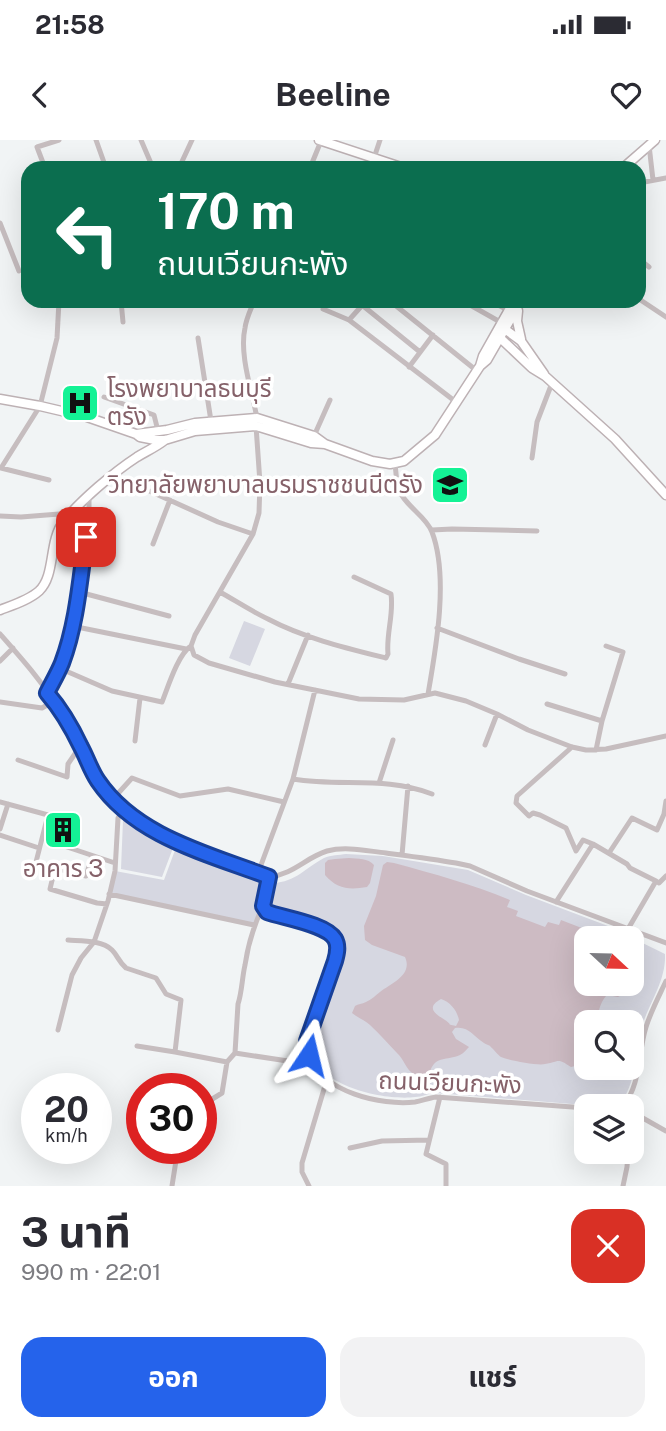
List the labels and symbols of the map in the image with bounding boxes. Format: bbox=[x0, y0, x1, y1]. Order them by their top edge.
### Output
place label: โรงพยาบาลธนบุรี ตรัง bbox=[107, 374, 271, 430]
hospital icon: โรงพยาบาลธนบุรี ตรัง bbox=[59, 382, 101, 424]
school or university icon: วิทยาลัยพยาบาลบรมราชชนนีตรัง bbox=[429, 464, 471, 506]
place label: วิทยาลัยพยาบาลบรมราชชนนีตรัง bbox=[107, 470, 423, 498]
pin bbox=[56, 507, 116, 567]
building icon: อาคาร 3 bbox=[42, 809, 84, 851]
place label: อาคาร 3 bbox=[23, 854, 103, 882]
north arrow bbox=[574, 926, 644, 996]
position arrow bbox=[272, 1018, 346, 1092]
street label: ถนนเวียนกะพัง bbox=[378, 1066, 522, 1098]
speed limit sign: 30 bbox=[126, 1073, 217, 1164]

